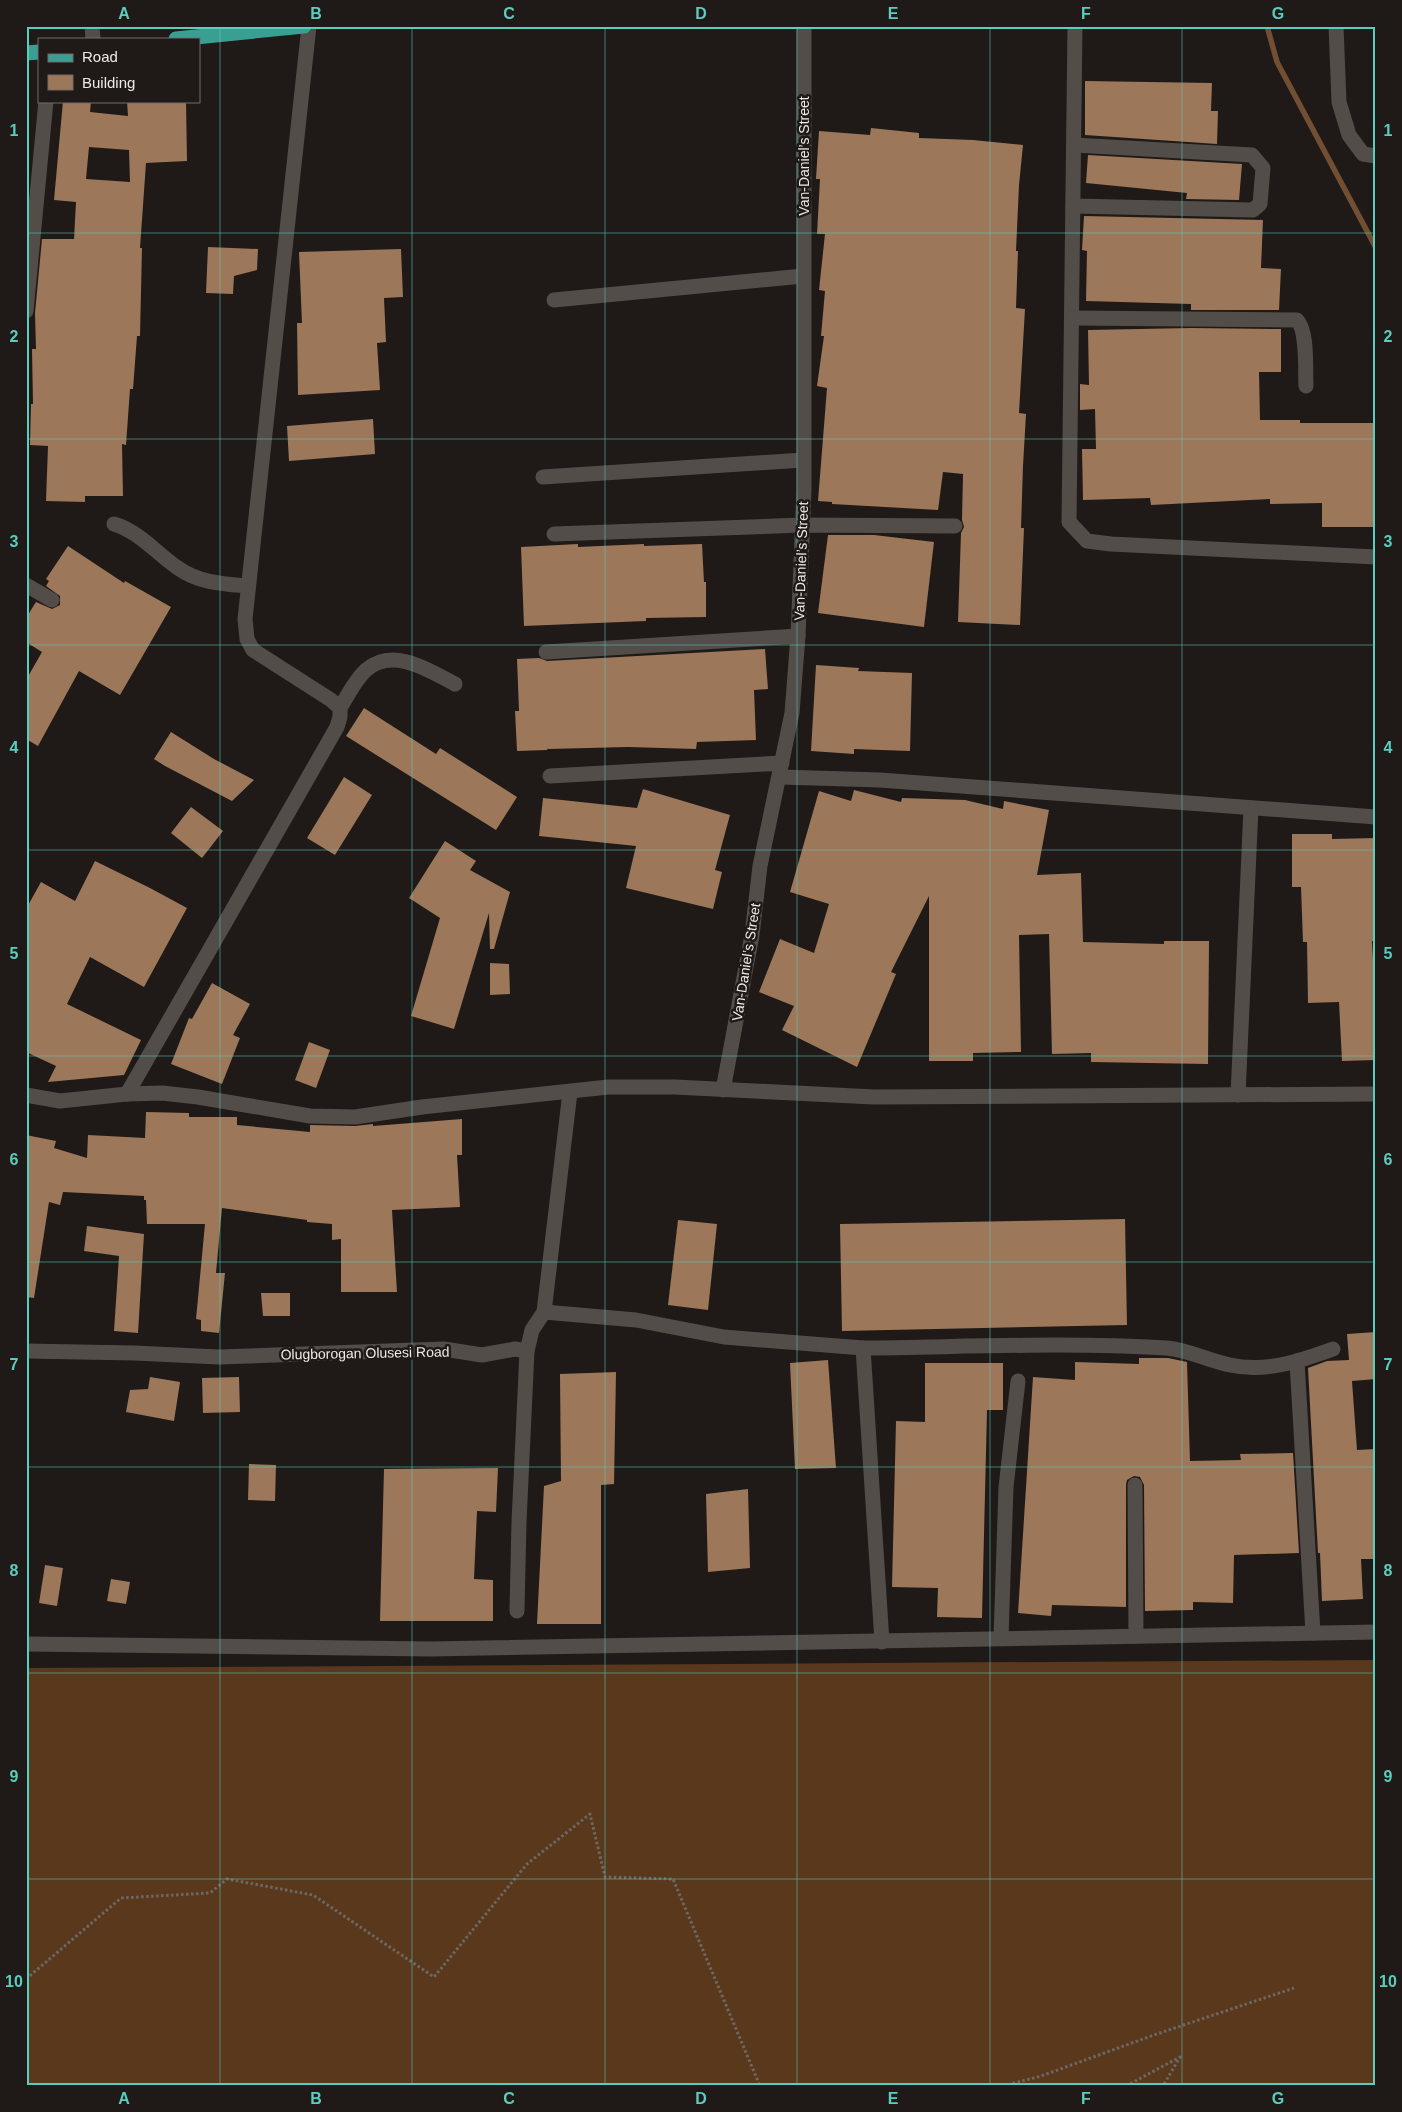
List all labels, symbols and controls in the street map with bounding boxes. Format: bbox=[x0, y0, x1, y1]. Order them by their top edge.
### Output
text: A bbox=[118, 5, 130, 22]
text: B bbox=[310, 5, 322, 22]
text: C bbox=[503, 5, 515, 22]
text: D bbox=[695, 5, 707, 22]
text: E bbox=[888, 5, 899, 22]
text: F bbox=[1081, 5, 1091, 22]
text: G bbox=[1272, 5, 1284, 22]
legend bbox=[38, 38, 200, 102]
text: Road bbox=[82, 48, 118, 65]
text: Building bbox=[82, 74, 135, 91]
street label: Van-Daniel’s Street bbox=[796, 96, 812, 216]
text: 1 bbox=[10, 122, 19, 139]
text: 1 bbox=[1384, 122, 1393, 139]
text: 2 bbox=[10, 328, 19, 345]
text: 2 bbox=[1384, 328, 1393, 345]
street label: Van-Daniel’s Street bbox=[791, 501, 811, 621]
text: 3 bbox=[10, 533, 19, 550]
text: 3 bbox=[1384, 533, 1393, 550]
text: 4 bbox=[10, 739, 19, 756]
text: 4 bbox=[1384, 739, 1393, 756]
street label: Van-Daniel’s Street bbox=[729, 902, 763, 1022]
text: 5 bbox=[10, 945, 19, 962]
text: 5 bbox=[1384, 945, 1393, 962]
text: 6 bbox=[10, 1151, 19, 1168]
text: 6 bbox=[1384, 1151, 1393, 1168]
street label: Olugborogan Olusesi Road bbox=[280, 1344, 450, 1362]
text: 7 bbox=[10, 1356, 19, 1373]
text: 7 bbox=[1384, 1356, 1393, 1373]
text: 8 bbox=[10, 1562, 19, 1579]
text: 8 bbox=[1384, 1562, 1393, 1579]
text: 9 bbox=[10, 1768, 19, 1785]
text: 9 bbox=[1384, 1768, 1393, 1785]
text: 10 bbox=[5, 1973, 23, 1990]
text: 10 bbox=[1379, 1973, 1397, 1990]
text: A bbox=[118, 2090, 130, 2107]
text: B bbox=[310, 2090, 322, 2107]
text: C bbox=[503, 2090, 515, 2107]
text: D bbox=[695, 2090, 707, 2107]
text: E bbox=[888, 2090, 899, 2107]
text: F bbox=[1081, 2090, 1091, 2107]
text: G bbox=[1272, 2090, 1284, 2107]

